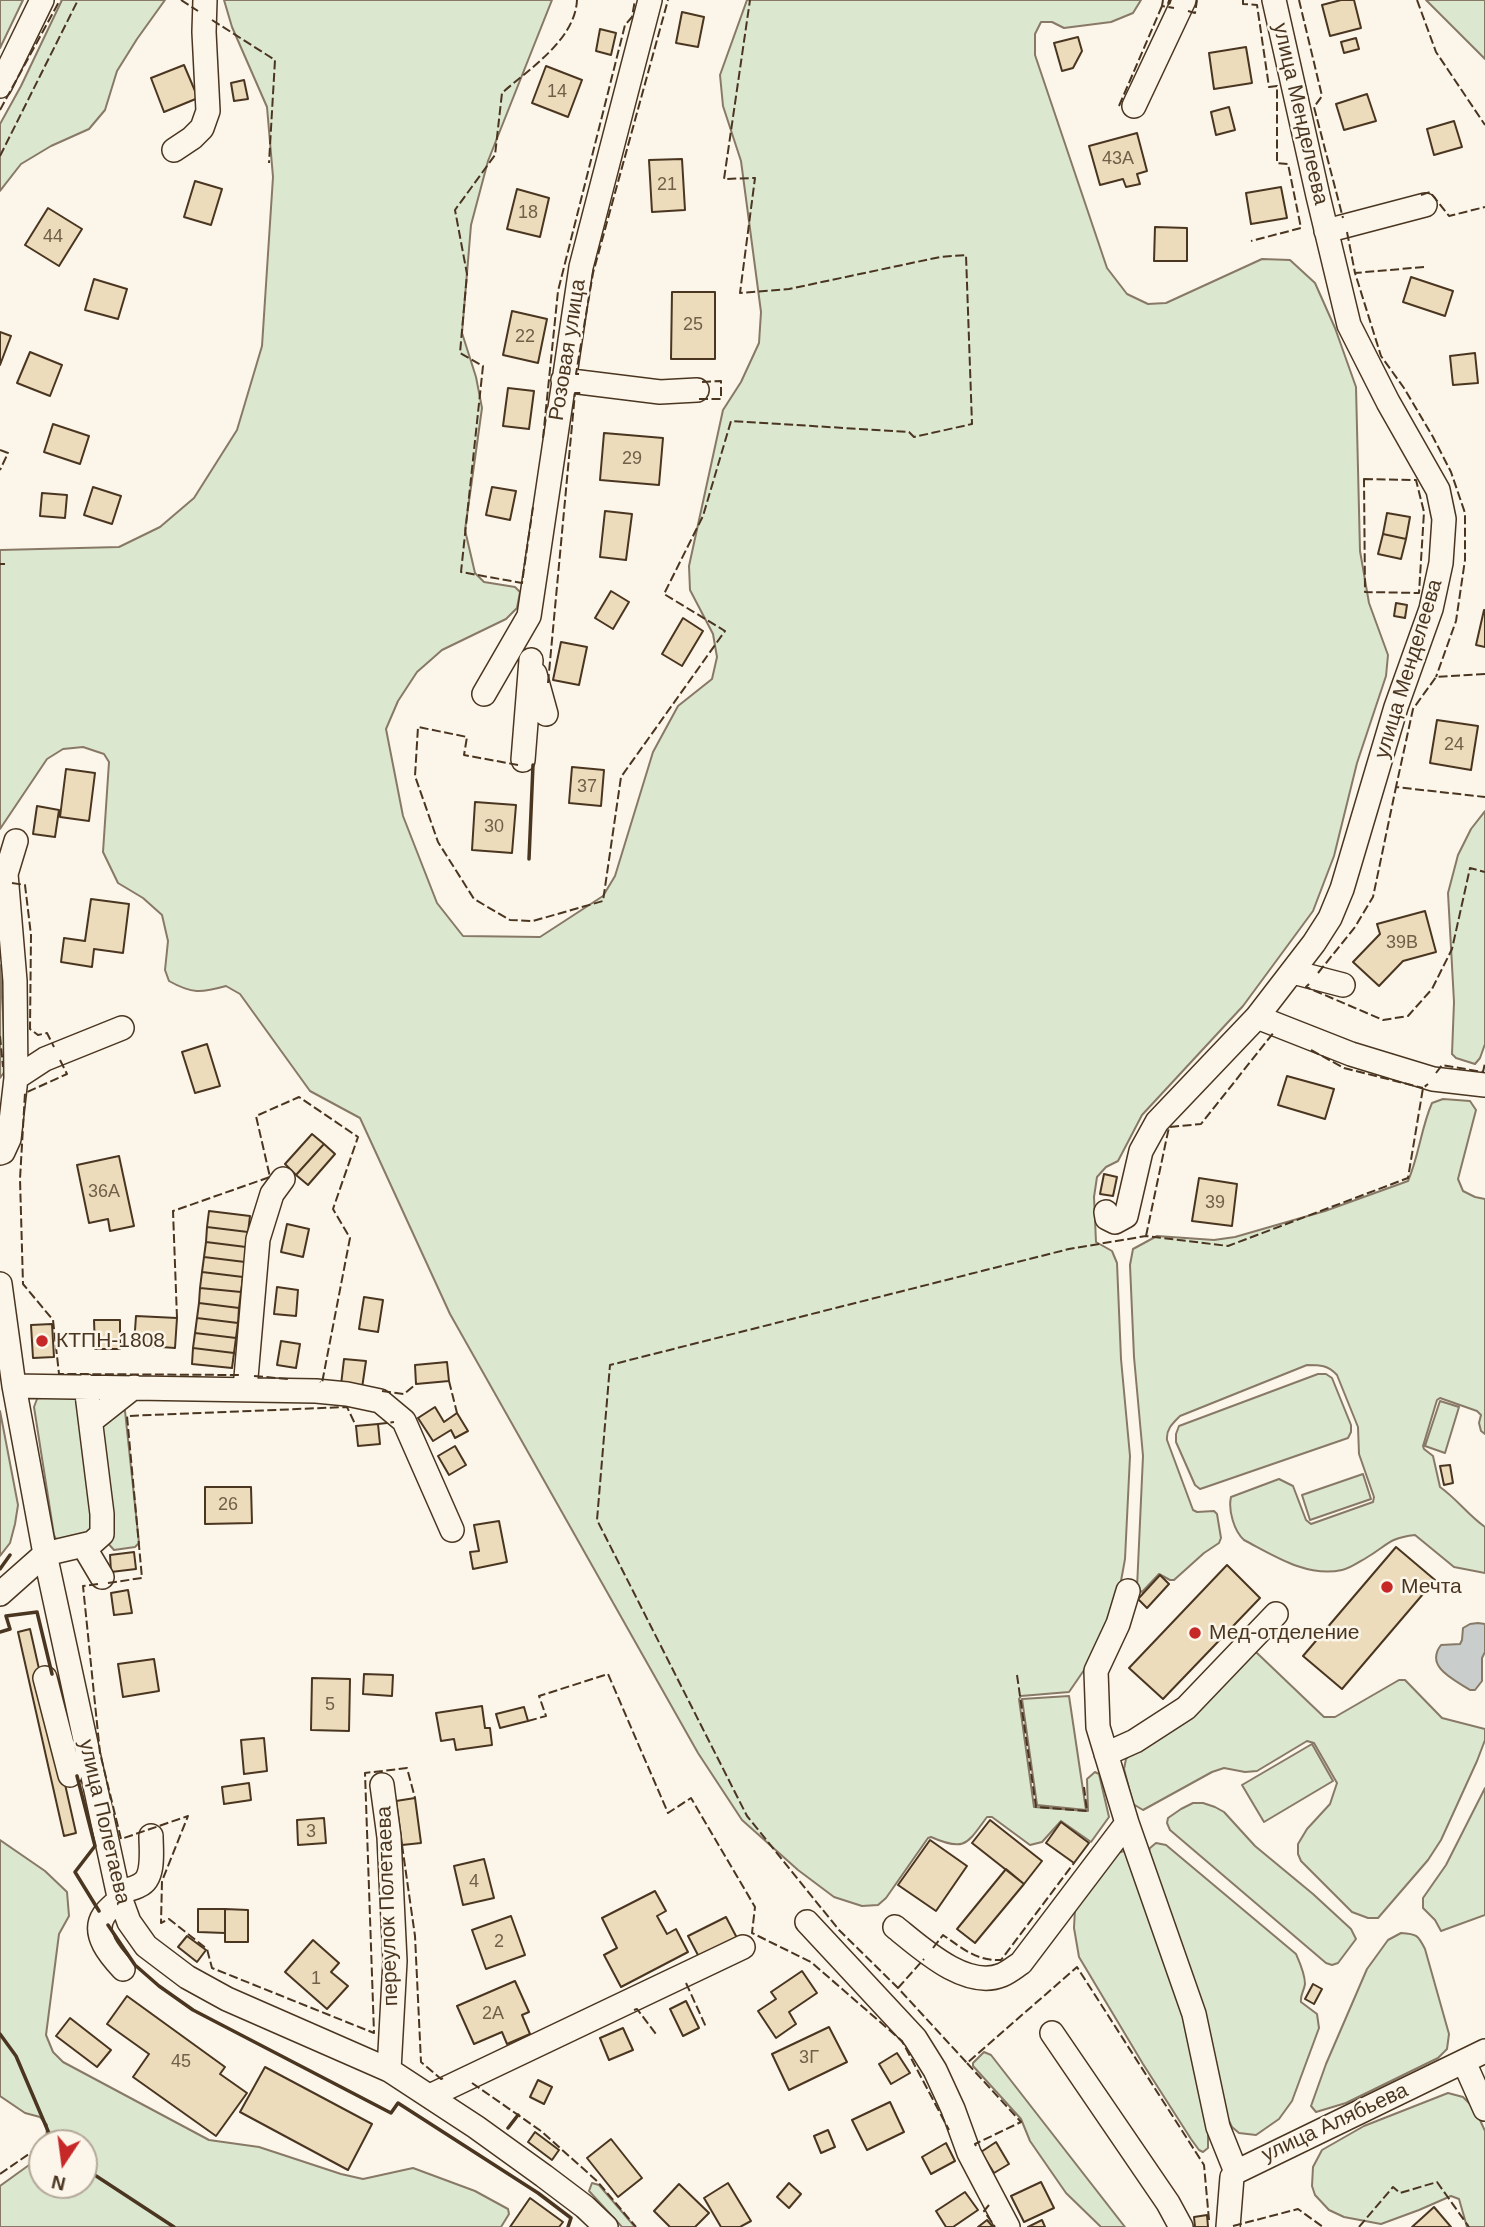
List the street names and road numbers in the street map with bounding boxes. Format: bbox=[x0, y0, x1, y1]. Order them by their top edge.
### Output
street label: улица Менделеева bbox=[1267, 21, 1333, 207]
street label: Розовая улица bbox=[544, 277, 592, 423]
street label: улица Менделеева bbox=[1370, 576, 1448, 762]
street label: улица Полетаева bbox=[73, 1737, 135, 1907]
street label: переулок Полетаева bbox=[372, 1805, 404, 2007]
street label: улица Алябьева bbox=[1258, 2078, 1412, 2168]

